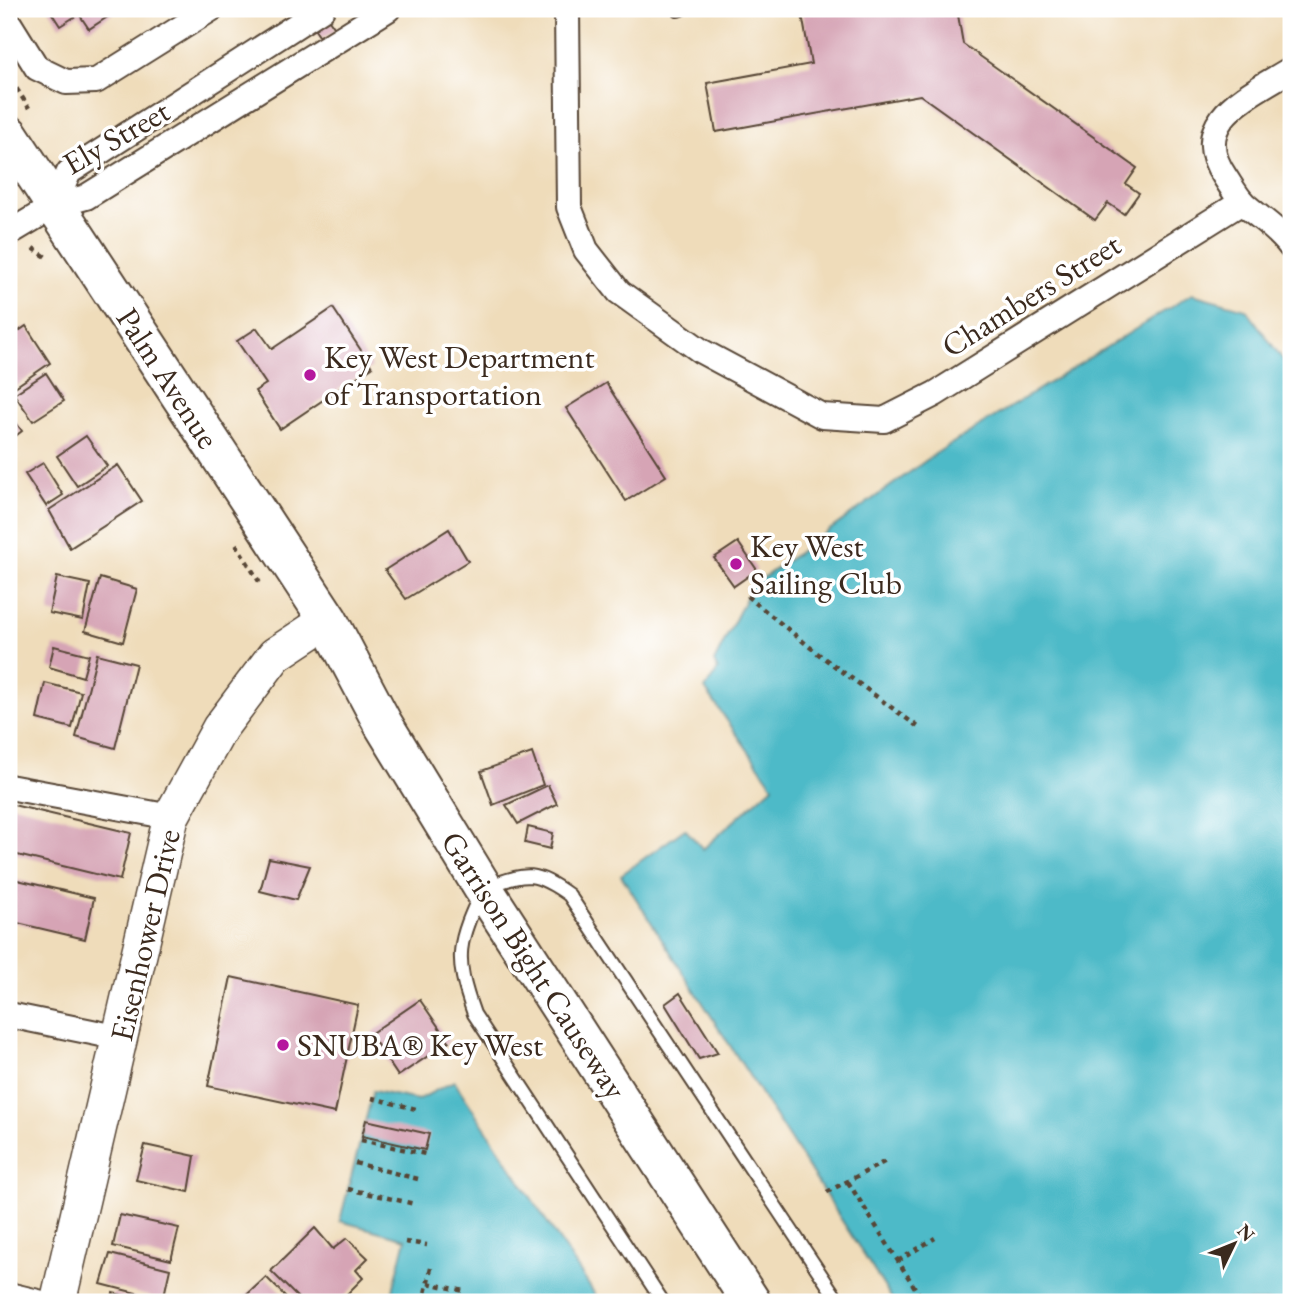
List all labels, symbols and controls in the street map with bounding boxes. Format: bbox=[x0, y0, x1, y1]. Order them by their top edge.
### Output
street label: Ely Street bbox=[55, 90, 177, 184]
street label: Chambers Street bbox=[934, 223, 1128, 367]
street label: Palm Avenue bbox=[107, 300, 229, 456]
place label: Key West Department of Transportation bbox=[324, 336, 594, 415]
marker: Key West Department of Transportation bbox=[302, 367, 318, 383]
place label: Key West Sailing Club bbox=[750, 525, 902, 604]
marker: Key West Sailing Club bbox=[728, 556, 744, 572]
street label: Garrison Bight Causeway bbox=[432, 823, 637, 1108]
street label: Eisenhower Drive bbox=[100, 825, 190, 1045]
place label: SNUBA® Key West bbox=[297, 1024, 543, 1066]
marker: SNUBA® Key West bbox=[275, 1037, 291, 1053]
north arrow bbox=[1198, 1210, 1268, 1280]
text: N bbox=[1232, 1219, 1261, 1247]

